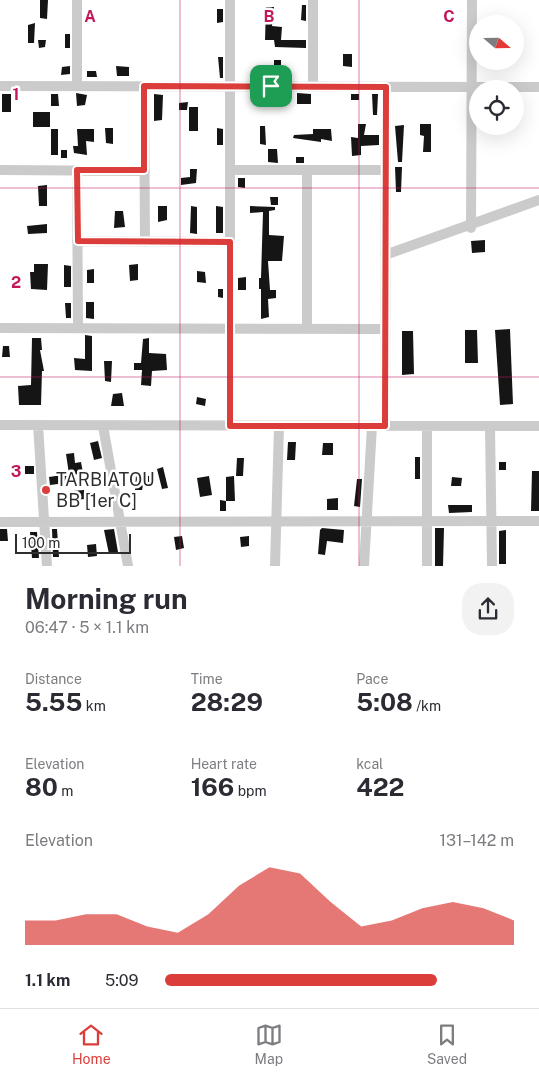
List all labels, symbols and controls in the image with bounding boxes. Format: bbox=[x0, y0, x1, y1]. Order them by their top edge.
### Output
text: A bbox=[84, 7, 96, 26]
text: B bbox=[264, 7, 275, 26]
text: C bbox=[443, 7, 455, 26]
north arrow bbox=[469, 15, 524, 70]
map controls bbox=[469, 15, 524, 135]
pin bbox=[250, 65, 292, 107]
icon: arrive bbox=[257, 72, 285, 100]
button: locate bbox=[469, 80, 524, 135]
text: 1 bbox=[13, 85, 19, 104]
text: 2 bbox=[11, 273, 21, 292]
text: 3 bbox=[11, 462, 21, 481]
place label: TARBIATOU BB [1er C] bbox=[56, 469, 155, 511]
marker: TARBIATOU BB [1er C] bbox=[40, 484, 52, 496]
scale bar bbox=[15, 530, 131, 554]
text: 100 m bbox=[22, 535, 60, 551]
text: Morning run bbox=[25, 582, 188, 615]
button: share bbox=[462, 583, 514, 635]
text: 06:47 · 5 × 1.1 km bbox=[25, 618, 149, 637]
text: Distance bbox=[25, 671, 82, 687]
text: Time bbox=[191, 671, 223, 687]
text: Pace bbox=[356, 671, 388, 687]
text: 5.55 bbox=[25, 687, 82, 717]
text: 28:29 bbox=[191, 687, 263, 717]
text: 5:08 bbox=[356, 687, 413, 717]
text: km bbox=[82, 698, 106, 714]
text: /km bbox=[413, 698, 441, 714]
text: Elevation bbox=[25, 756, 84, 772]
text: Heart rate bbox=[191, 756, 257, 772]
text: kcal bbox=[356, 756, 383, 772]
text: 80 bbox=[25, 772, 58, 802]
text: 166 bbox=[191, 772, 234, 802]
text: 422 bbox=[356, 772, 404, 802]
text: m bbox=[58, 783, 73, 799]
text: bpm bbox=[234, 783, 267, 799]
text: Elevation bbox=[25, 831, 93, 850]
text: 131–142 m bbox=[439, 831, 514, 850]
text: 1.1 km bbox=[25, 971, 70, 990]
text: 5:09 bbox=[105, 971, 139, 990]
tab: Home bbox=[72, 1021, 111, 1067]
tab: Map bbox=[255, 1021, 283, 1067]
tab: Saved bbox=[427, 1021, 467, 1067]

